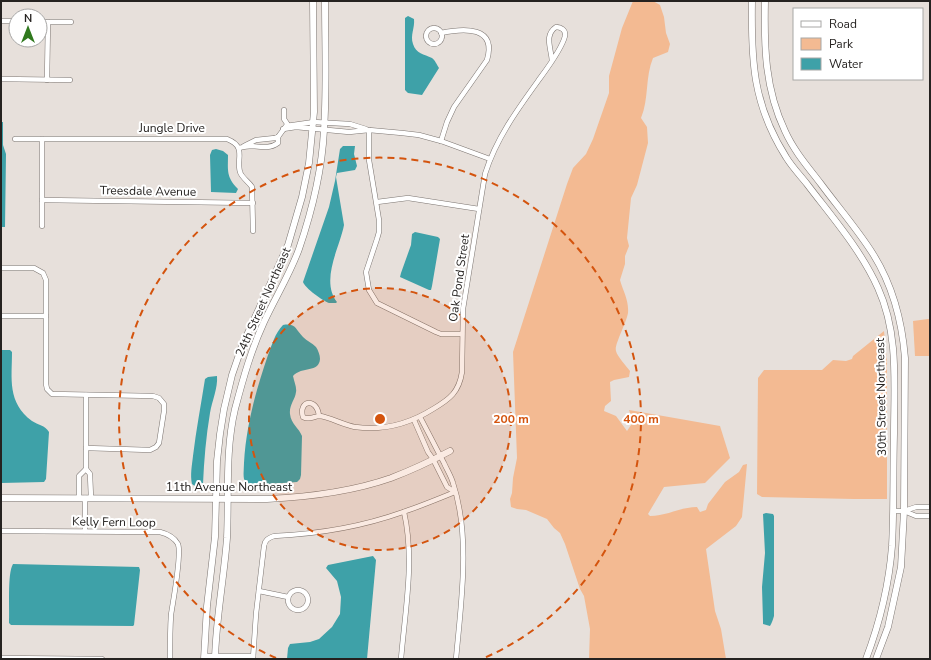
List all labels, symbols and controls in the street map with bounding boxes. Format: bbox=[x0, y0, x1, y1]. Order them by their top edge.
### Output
north arrow bbox=[8, 8, 48, 48]
legend bbox=[793, 8, 923, 80]
text: N bbox=[24, 11, 32, 26]
text: Road bbox=[829, 16, 857, 32]
text: Park bbox=[829, 36, 854, 52]
text: Water bbox=[829, 56, 863, 72]
street label: Jungle Drive bbox=[138, 120, 205, 136]
street label: Treesdale Avenue bbox=[100, 182, 196, 200]
street label: Oak Pond Street bbox=[445, 232, 473, 323]
street label: 24th Street Northeast bbox=[232, 244, 295, 359]
street label: 30th Street Northeast bbox=[872, 337, 890, 456]
text: 200 m bbox=[493, 411, 529, 427]
text: 400 m bbox=[623, 411, 659, 427]
centre of rings bbox=[373, 412, 387, 426]
street label: 11th Avenue Northeast bbox=[166, 479, 293, 495]
street label: Kelly Fern Loop bbox=[72, 513, 156, 531]

